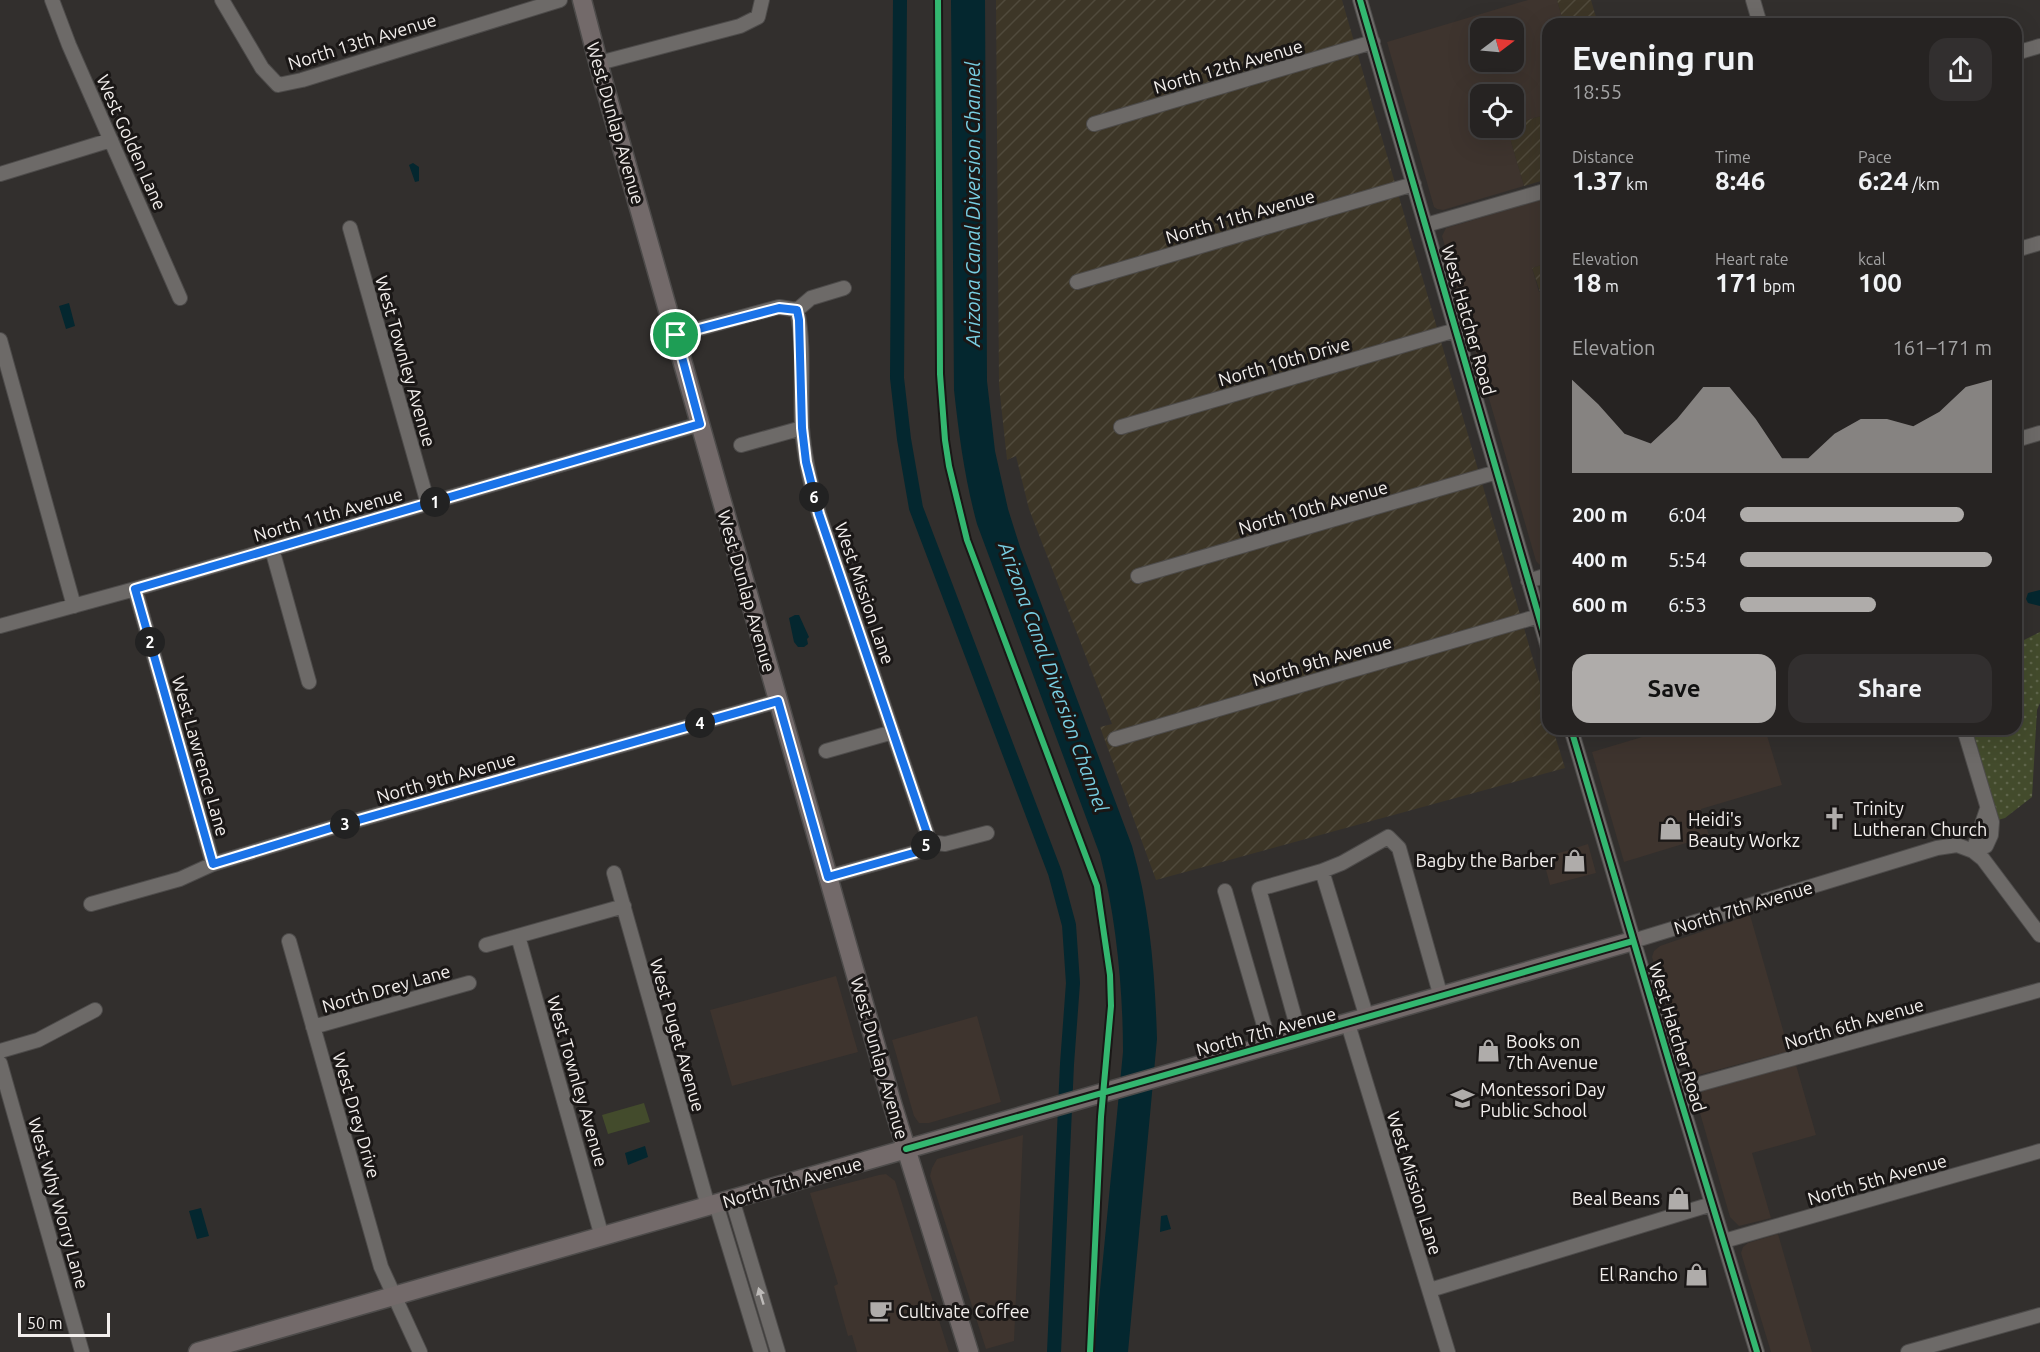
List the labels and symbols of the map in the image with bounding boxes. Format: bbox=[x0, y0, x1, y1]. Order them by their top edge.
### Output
street label: North 13th Avenue bbox=[285, 9, 439, 73]
north arrow bbox=[1470, 18, 1524, 72]
street label: North 12th Avenue bbox=[1151, 35, 1305, 97]
street label: West Dunlap Avenue bbox=[583, 40, 649, 206]
water label: Arizona Canal Diversion Channel bbox=[961, 61, 984, 348]
street label: West Golden Lane bbox=[93, 71, 171, 213]
street label: North 11th Avenue bbox=[1163, 185, 1317, 247]
street label: West Hatcher Road bbox=[1438, 243, 1500, 397]
street label: West Townley Avenue bbox=[372, 273, 440, 449]
pin bbox=[650, 309, 701, 360]
street label: North 10th Drive bbox=[1216, 333, 1352, 389]
street label: North 10th Avenue bbox=[1236, 476, 1390, 538]
pin: 6 bbox=[799, 482, 829, 512]
street label: North 11th Avenue bbox=[251, 483, 405, 545]
pin: 1 bbox=[420, 487, 450, 517]
street label: West Dunlap Avenue bbox=[714, 508, 780, 674]
street label: West Mission Lane bbox=[831, 519, 899, 667]
water label: Arizona Canal Diversion Channel bbox=[994, 538, 1114, 815]
pin: 2 bbox=[135, 627, 165, 657]
street label: North 9th Avenue bbox=[1250, 631, 1394, 689]
street label: West Lawrence Lane bbox=[169, 674, 233, 838]
pin: 4 bbox=[685, 708, 715, 738]
street label: North 9th Avenue bbox=[374, 748, 518, 806]
place label: Trinity Lutheran Church bbox=[1853, 798, 1987, 839]
church icon: Trinity Lutheran Church bbox=[1822, 805, 1848, 831]
pin: 3 bbox=[330, 809, 360, 839]
place label: Heidi's Beauty Workz bbox=[1688, 809, 1800, 850]
shop icon: Heidi's Beauty Workz bbox=[1657, 816, 1683, 842]
pin: 5 bbox=[911, 830, 941, 860]
shop icon: Bagby the Barber bbox=[1561, 847, 1587, 873]
place label: Bagby the Barber bbox=[1415, 850, 1556, 870]
street label: North 7th Avenue bbox=[1671, 876, 1815, 938]
street label: West Puget Avenue bbox=[647, 956, 709, 1114]
street label: North Drey Lane bbox=[320, 960, 452, 1016]
street label: West Hatcher Road bbox=[1646, 960, 1710, 1114]
street label: West Dunlap Avenue bbox=[847, 975, 913, 1141]
street label: West Townley Avenue bbox=[544, 993, 612, 1169]
street label: North 6th Avenue bbox=[1782, 994, 1926, 1052]
street label: North 7th Avenue bbox=[1194, 1003, 1338, 1059]
place label: Books on 7th Avenue bbox=[1506, 1031, 1598, 1072]
shop icon: Books on 7th Avenue bbox=[1475, 1038, 1501, 1064]
street label: West Drey Drive bbox=[329, 1050, 385, 1180]
place label: Montessori Day Public School bbox=[1480, 1079, 1606, 1120]
school or university icon: Montessori Day Public School bbox=[1449, 1086, 1475, 1112]
street label: West Mission Lane bbox=[1384, 1109, 1446, 1257]
street label: West Why Worry Lane bbox=[25, 1115, 93, 1291]
street label: North 5th Avenue bbox=[1805, 1150, 1949, 1208]
street label: North 7th Avenue bbox=[720, 1153, 864, 1211]
shop icon: Beal Beans bbox=[1665, 1185, 1691, 1211]
place label: Beal Beans bbox=[1572, 1188, 1660, 1208]
shop icon: El Rancho bbox=[1683, 1261, 1709, 1287]
place label: El Rancho bbox=[1599, 1264, 1678, 1284]
one-way arrow bbox=[756, 1287, 765, 1305]
cafe icon: Cultivate Coffee bbox=[867, 1298, 893, 1324]
place label: Cultivate Coffee bbox=[898, 1301, 1030, 1321]
scale bar bbox=[18, 1310, 110, 1338]

